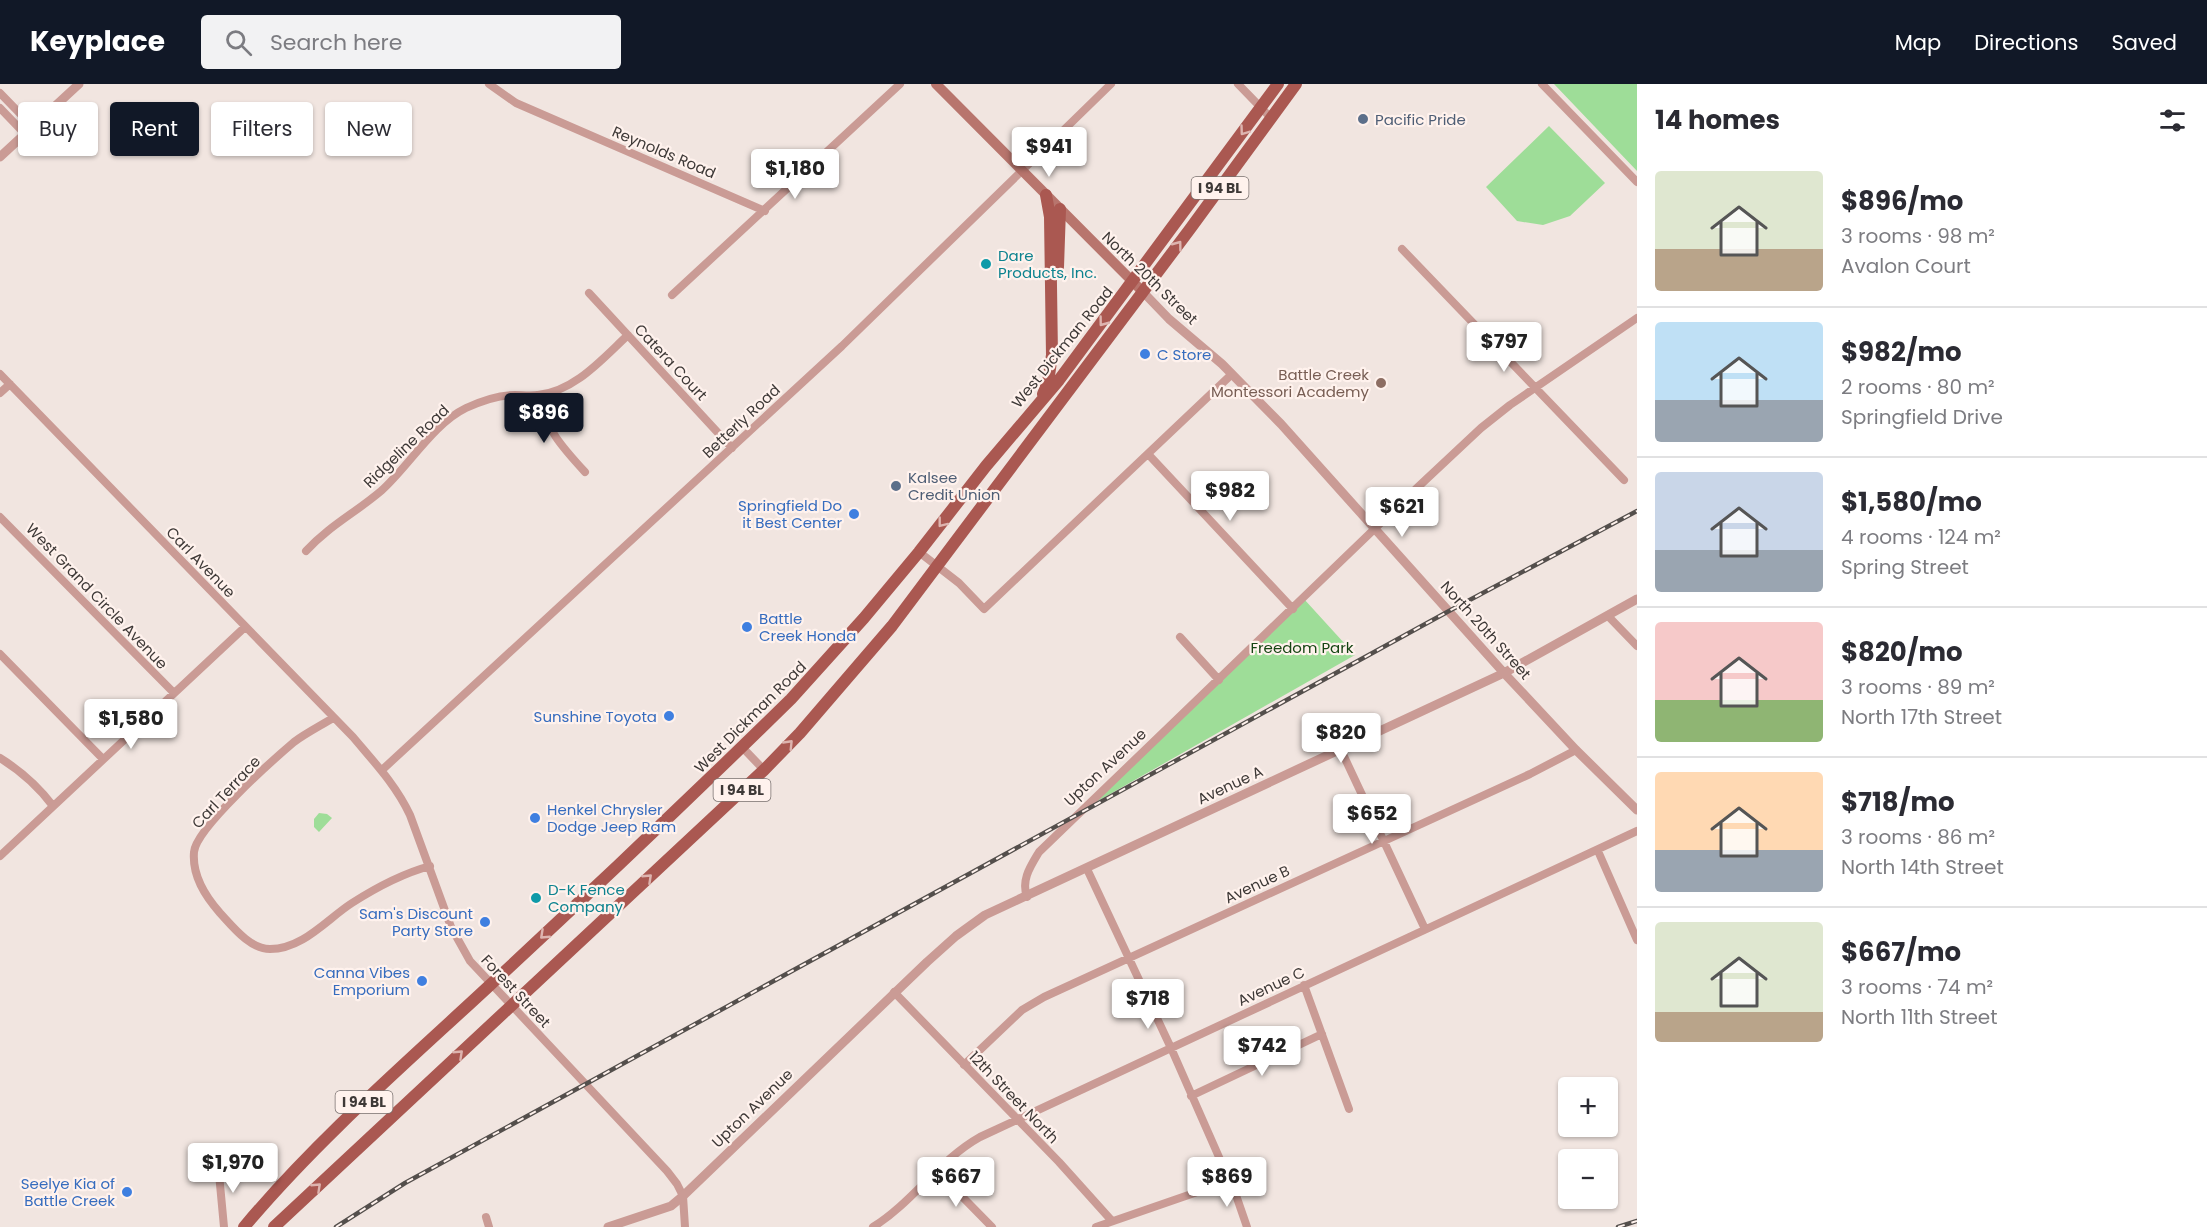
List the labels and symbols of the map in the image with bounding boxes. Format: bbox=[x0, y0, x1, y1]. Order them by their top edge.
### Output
place label: Pacific Pride bbox=[1375, 109, 1466, 130]
marker: Pacific Pride bbox=[1356, 112, 1370, 126]
street label: Reynolds Road bbox=[609, 121, 719, 183]
one-way arrow bbox=[1240, 125, 1251, 136]
pin: $941 bbox=[1013, 127, 1085, 178]
pin: $1,180 bbox=[746, 149, 844, 200]
road number: I 94 BL bbox=[1192, 177, 1248, 199]
street label: North 20th Street bbox=[1097, 227, 1203, 329]
one-way arrow bbox=[1171, 241, 1182, 252]
place label: Dare Products, Inc. bbox=[998, 245, 1097, 283]
marker: Dare Products, Inc. bbox=[979, 257, 993, 271]
street label: West Dickman Road bbox=[1006, 282, 1118, 412]
one-way arrow bbox=[1100, 315, 1111, 326]
street label: Catera Court bbox=[630, 319, 712, 405]
pin: $797 bbox=[1468, 322, 1540, 373]
place label: C Store bbox=[1157, 344, 1211, 365]
marker: C Store bbox=[1138, 347, 1152, 361]
place label: Battle Creek Montessori Academy bbox=[1211, 364, 1370, 402]
marker: Battle Creek Montessori Academy bbox=[1374, 376, 1388, 390]
street label: Betterly Road bbox=[697, 379, 785, 463]
pin: $896 bbox=[508, 393, 580, 444]
street label: Ridgeline Road bbox=[359, 400, 453, 492]
place label: Kalsee Credit Union bbox=[908, 467, 1000, 505]
pin: $982 bbox=[1194, 471, 1266, 522]
marker: Kalsee Credit Union bbox=[889, 479, 903, 493]
pin: $621 bbox=[1366, 487, 1438, 538]
place label: Springfield Do it Best Center bbox=[738, 495, 842, 533]
marker: Springfield Do it Best Center bbox=[847, 507, 861, 521]
one-way arrow bbox=[938, 516, 949, 527]
street label: West Grand Circle Avenue bbox=[21, 518, 173, 674]
street label: Carl Avenue bbox=[162, 522, 240, 602]
street label: North 20th Street bbox=[1436, 576, 1536, 684]
place label: Battle Creek Honda bbox=[759, 608, 856, 646]
marker: Battle Creek Honda bbox=[740, 620, 754, 634]
park label: Freedom Park bbox=[1250, 637, 1354, 658]
street label: West Dickman Road bbox=[689, 656, 811, 778]
pin: $1,580 bbox=[82, 699, 180, 750]
place label: Sunshine Toyota bbox=[534, 706, 657, 727]
marker: Sunshine Toyota bbox=[662, 709, 676, 723]
pin: $820 bbox=[1305, 713, 1377, 764]
street label: Upton Avenue bbox=[1059, 723, 1151, 811]
one-way arrow bbox=[782, 740, 793, 751]
street label: Carl Terrace bbox=[187, 751, 265, 833]
street label: Avenue A bbox=[1194, 761, 1266, 809]
road number: I 94 BL bbox=[714, 779, 771, 801]
pin: $652 bbox=[1336, 794, 1408, 845]
place label: Henkel Chrysler Dodge Jeep Ram bbox=[547, 799, 676, 837]
marker: Henkel Chrysler Dodge Jeep Ram bbox=[528, 811, 542, 825]
street label: Avenue B bbox=[1221, 860, 1293, 908]
one-way arrow bbox=[641, 874, 652, 885]
place label: D-K Fence Company bbox=[548, 879, 625, 917]
marker: D-K Fence Company bbox=[529, 891, 543, 905]
place label: Sam's Discount Party Store bbox=[359, 903, 473, 941]
marker: Sam's Discount Party Store bbox=[478, 915, 492, 929]
one-way arrow bbox=[541, 927, 552, 938]
street label: Forest Street bbox=[477, 950, 555, 1032]
street label: Avenue C bbox=[1234, 961, 1308, 1011]
place label: Canna Vibes Emporium bbox=[314, 962, 410, 1000]
marker: Canna Vibes Emporium bbox=[415, 974, 429, 988]
pin: $718 bbox=[1112, 979, 1184, 1030]
pin: $742 bbox=[1226, 1026, 1298, 1077]
street label: 12th Street North bbox=[964, 1046, 1064, 1148]
one-way arrow bbox=[452, 1050, 463, 1061]
street label: Upton Avenue bbox=[707, 1064, 797, 1152]
road number: I 94 BL bbox=[336, 1091, 392, 1113]
pin: $1,970 bbox=[184, 1143, 282, 1194]
pin: $667 bbox=[920, 1157, 992, 1208]
pin: $869 bbox=[1191, 1157, 1263, 1208]
place label: Seelye Kia of Battle Creek bbox=[21, 1173, 115, 1211]
one-way arrow bbox=[310, 1183, 320, 1194]
marker: Seelye Kia of Battle Creek bbox=[120, 1185, 134, 1199]

